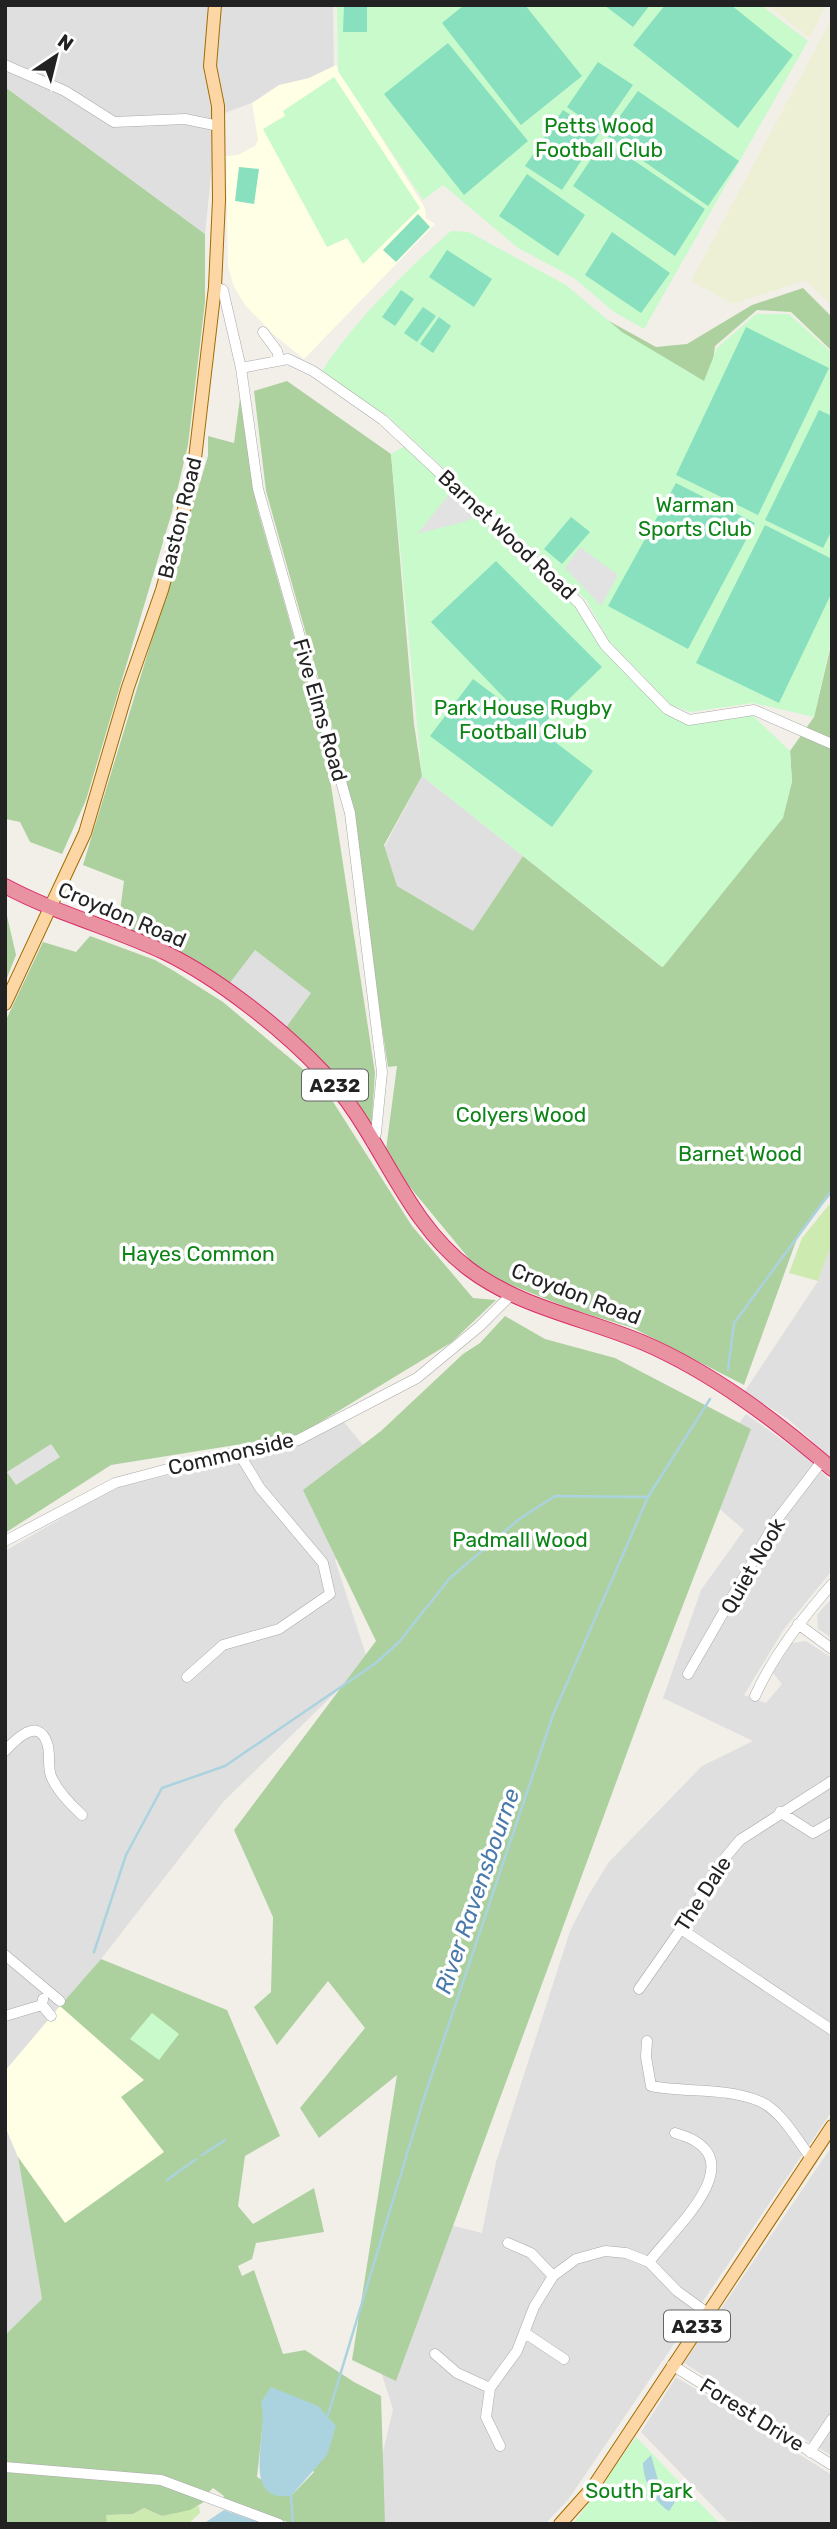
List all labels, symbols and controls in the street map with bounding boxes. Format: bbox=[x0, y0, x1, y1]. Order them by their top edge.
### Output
north arrow bbox=[21, 21, 91, 91]
text: N bbox=[53, 29, 78, 56]
park label: Petts Wood Football Club bbox=[535, 113, 663, 162]
street label: Baston Road bbox=[152, 455, 207, 581]
street label: Barnet Wood Road bbox=[433, 464, 581, 605]
park label: Warman Sports Club bbox=[638, 492, 752, 541]
street label: Five Elms Road bbox=[288, 635, 353, 784]
park label: Park House Rugby Football Club bbox=[434, 695, 613, 744]
street label: Croydon Road bbox=[54, 876, 190, 953]
road number: A232 bbox=[302, 1070, 368, 1100]
park label: Colyers Wood bbox=[456, 1102, 586, 1127]
park label: Barnet Wood bbox=[678, 1141, 802, 1166]
park label: Hayes Common bbox=[121, 1241, 275, 1266]
street label: Croydon Road bbox=[508, 1257, 645, 1330]
street label: Commonside bbox=[166, 1427, 296, 1480]
street label: Quiet Nook bbox=[715, 1513, 790, 1618]
park label: Padmall Wood bbox=[452, 1527, 588, 1552]
water label: River Ravensbourne bbox=[429, 1784, 525, 1997]
street label: The Dale bbox=[669, 1852, 736, 1936]
road number: A233 bbox=[664, 2310, 730, 2342]
street label: Forest Drive bbox=[696, 2373, 809, 2456]
park label: South Park bbox=[585, 2478, 693, 2503]

